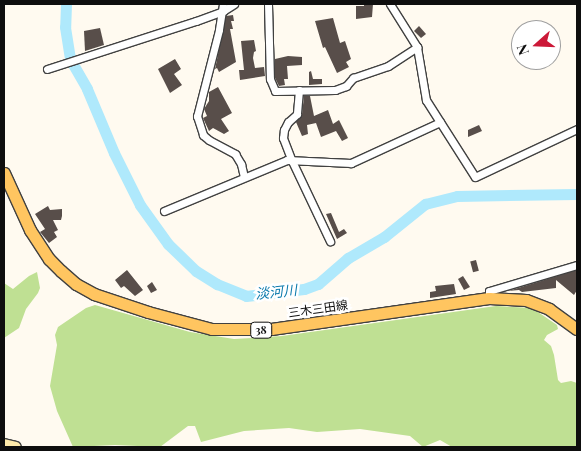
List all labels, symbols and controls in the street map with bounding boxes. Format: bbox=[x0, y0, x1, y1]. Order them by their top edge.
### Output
north arrow bbox=[511, 20, 561, 70]
text: N bbox=[512, 42, 533, 58]
water label: 淡河川 bbox=[254, 281, 298, 303]
street label: 三木三田線 bbox=[287, 298, 349, 320]
road number: 38 bbox=[250, 322, 272, 338]

